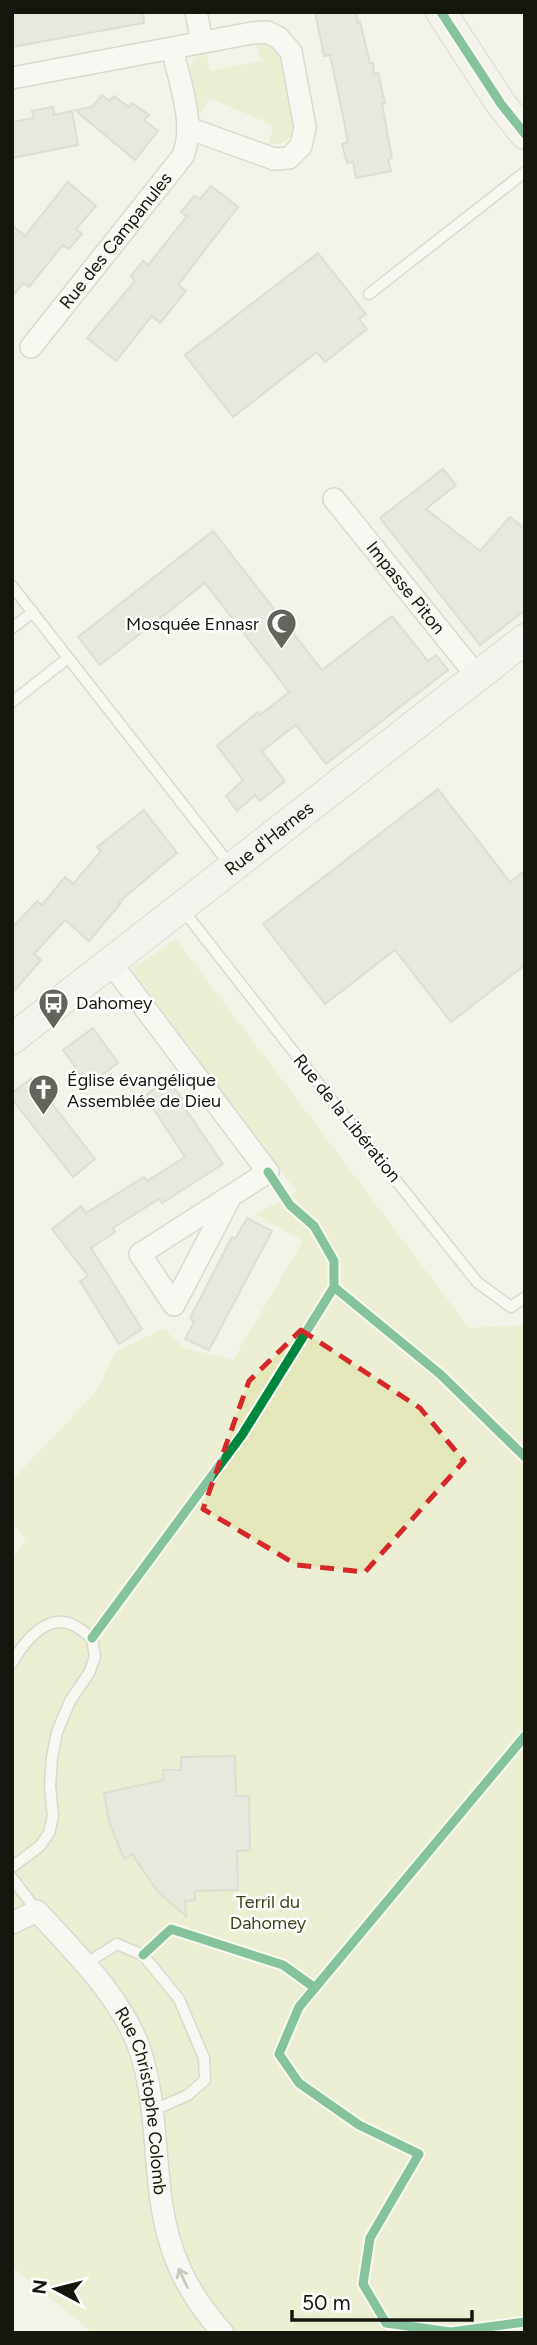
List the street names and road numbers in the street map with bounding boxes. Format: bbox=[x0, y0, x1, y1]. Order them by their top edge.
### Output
street label: Rue des Campanules bbox=[55, 168, 177, 313]
street label: Impasse Piton bbox=[362, 537, 450, 639]
street label: Rue d'Harnes bbox=[220, 797, 318, 880]
street label: Rue de la Libération bbox=[289, 1049, 405, 1187]
street label: Rue Christophe Colomb bbox=[110, 2003, 171, 2196]

